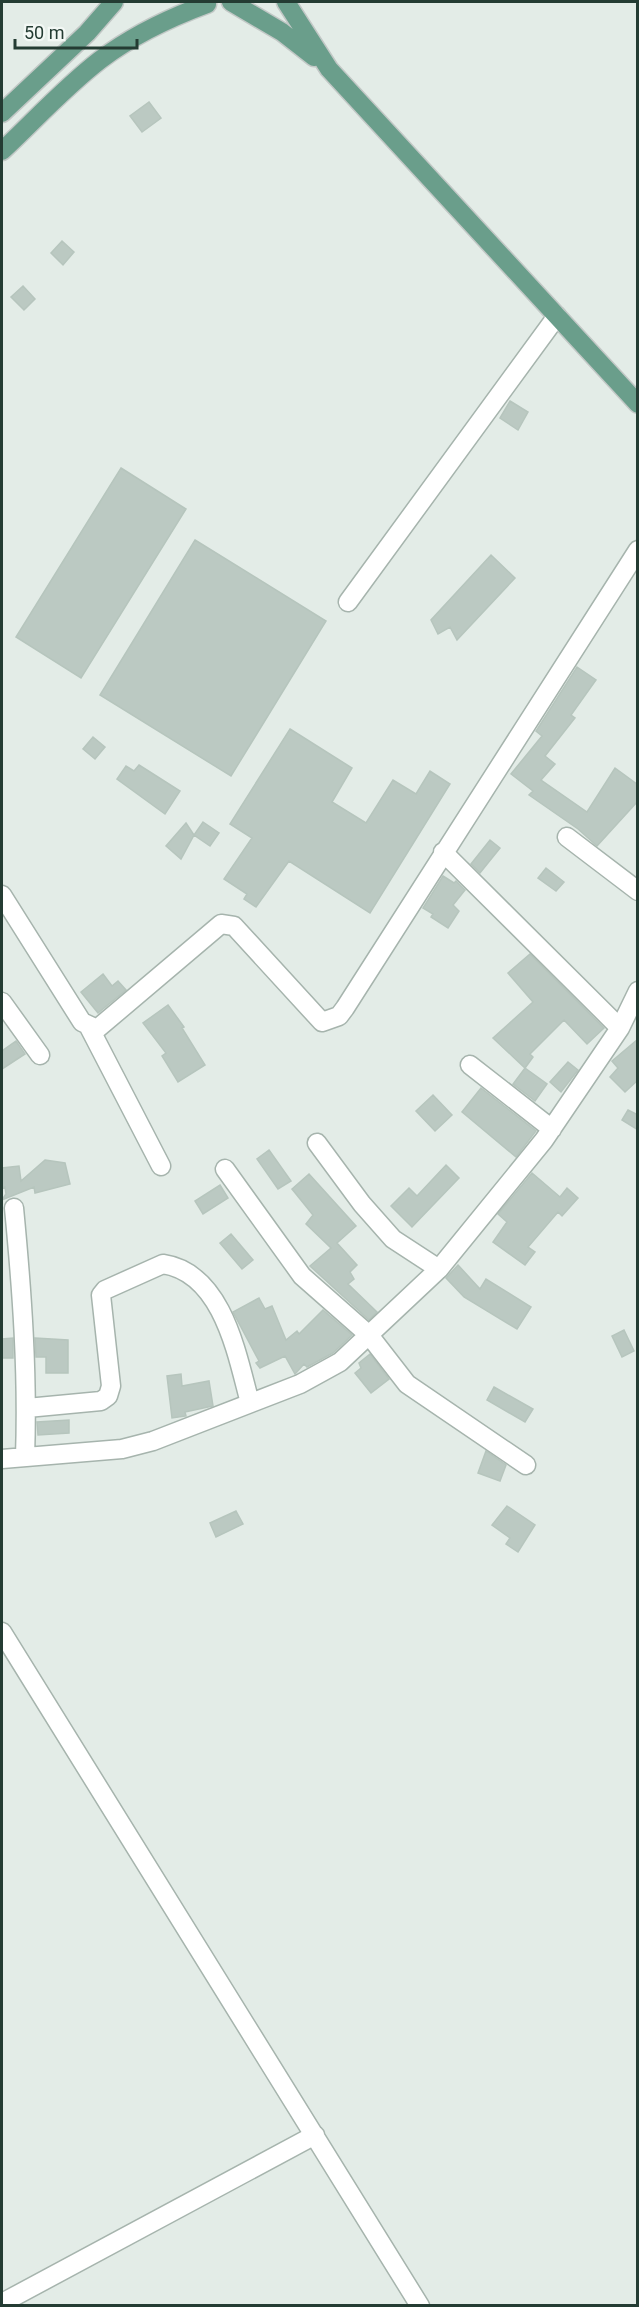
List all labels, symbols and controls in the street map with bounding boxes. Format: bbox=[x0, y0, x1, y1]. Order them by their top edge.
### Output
scale bar bbox=[15, 12, 136, 50]
text: 50 m bbox=[24, 22, 64, 43]

